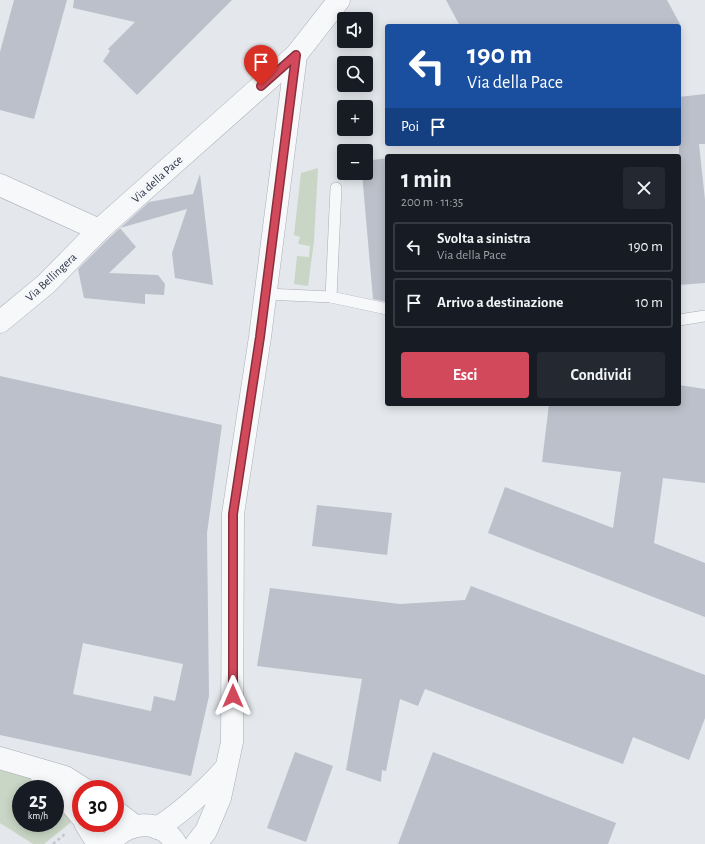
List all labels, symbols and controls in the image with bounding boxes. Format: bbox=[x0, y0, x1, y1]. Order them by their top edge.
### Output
map controls bbox=[337, 12, 373, 180]
button: sound bbox=[337, 12, 373, 48]
icon: left bbox=[401, 40, 453, 92]
text: 190 m bbox=[467, 41, 532, 69]
pin bbox=[244, 45, 278, 86]
icon: arrive bbox=[250, 51, 272, 73]
button: search bbox=[337, 56, 373, 92]
text: Via della Pace bbox=[467, 74, 563, 92]
button: + bbox=[337, 100, 373, 136]
icon: arrive bbox=[427, 116, 449, 138]
text: Poi bbox=[401, 119, 419, 134]
button: − bbox=[337, 144, 373, 180]
street label: Via della Pace bbox=[129, 153, 185, 205]
button: close bbox=[623, 167, 665, 209]
text: 1 min bbox=[401, 168, 452, 192]
text: 200 m · 11:35 bbox=[401, 196, 463, 209]
text: Svolta a sinistra bbox=[437, 231, 531, 246]
icon: left bbox=[403, 236, 425, 258]
text: 190 m bbox=[628, 239, 663, 254]
text: Via della Pace bbox=[437, 249, 506, 262]
street label: Via Bellingera bbox=[23, 250, 79, 303]
icon: arrive bbox=[403, 292, 425, 314]
text: Arrivo a destinazione bbox=[437, 295, 563, 310]
text: 10 m bbox=[635, 295, 663, 310]
button: Esci bbox=[401, 352, 529, 398]
button: Condividi bbox=[537, 352, 665, 398]
position arrow bbox=[212, 675, 254, 717]
speed limit sign: 30 bbox=[72, 780, 124, 832]
text: 25 bbox=[29, 791, 47, 811]
text: km/h bbox=[28, 811, 48, 821]

